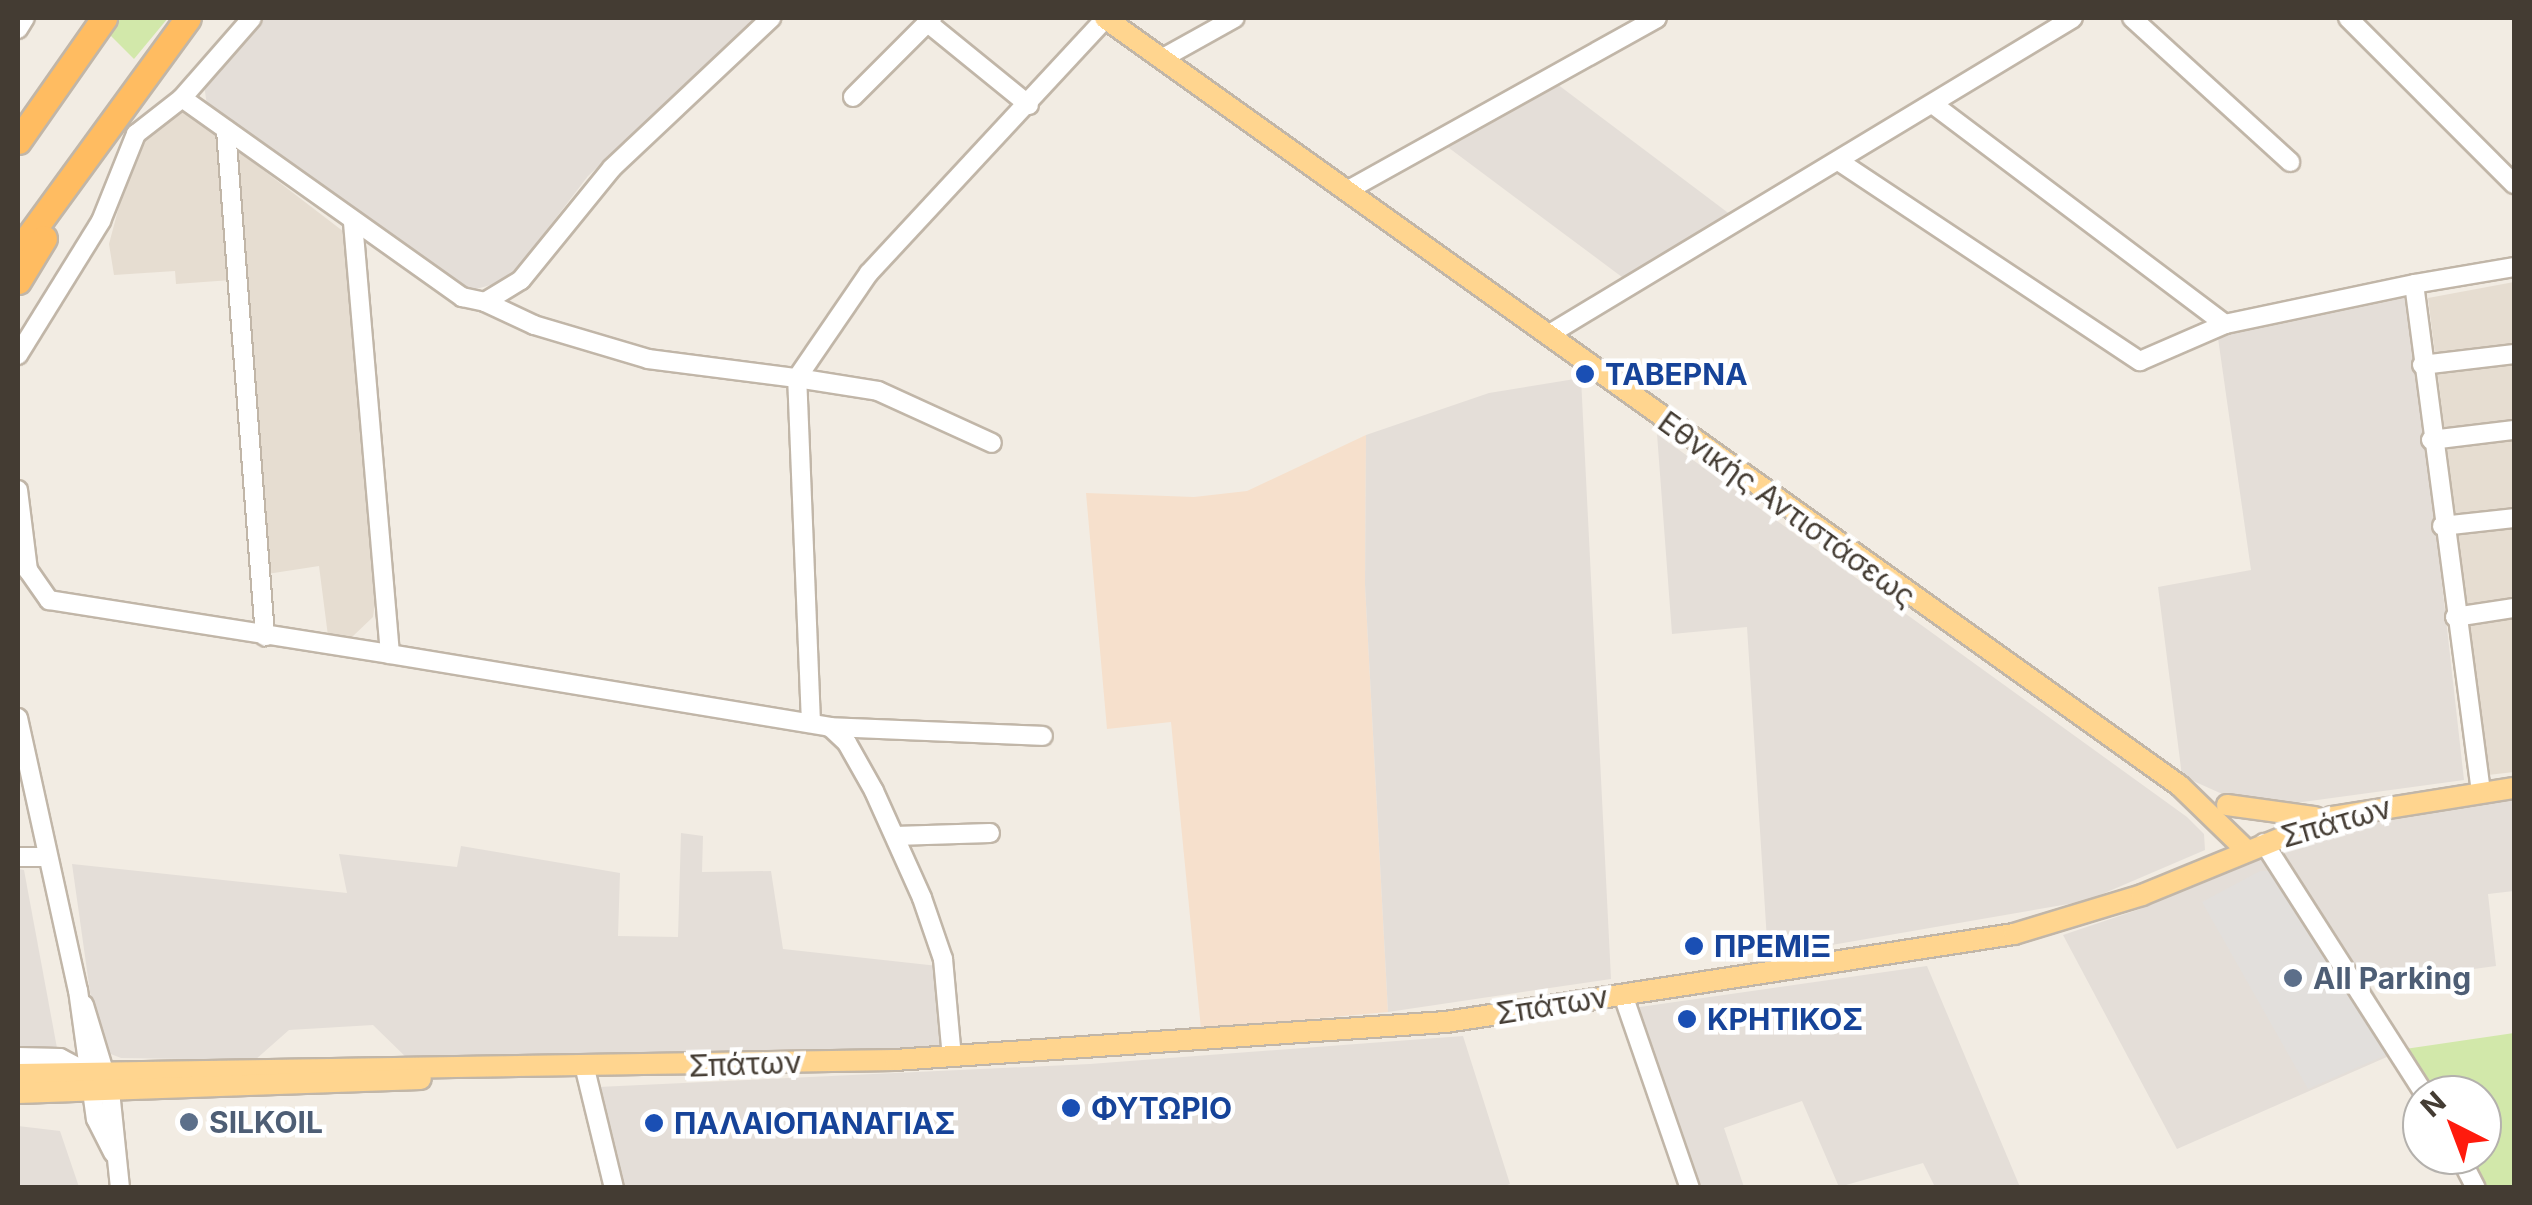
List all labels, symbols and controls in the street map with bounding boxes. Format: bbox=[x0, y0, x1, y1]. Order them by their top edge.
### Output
place label: ΤΑΒΕΡΝΑ bbox=[1605, 356, 1748, 392]
marker: ΤΑΒΕΡΝΑ bbox=[1574, 363, 1596, 385]
street label: Εθνικής Αντιστάσεως bbox=[1651, 404, 1923, 614]
street label: Σπάτων bbox=[2277, 789, 2395, 855]
place label: ΠΡΕΜΙΞ bbox=[1714, 928, 1831, 964]
marker: ΠΡΕΜΙΞ bbox=[1683, 935, 1705, 957]
place label: All Parking bbox=[2313, 960, 2471, 996]
marker: All Parking bbox=[2282, 967, 2304, 989]
street label: Σπάτων bbox=[1493, 978, 1611, 1032]
place label: ΚΡΗΤΙΚΟΣ bbox=[1707, 1001, 1863, 1037]
marker: ΚΡΗΤΙΚΟΣ bbox=[1676, 1008, 1698, 1030]
street label: Σπάτων bbox=[688, 1044, 802, 1084]
north arrow bbox=[2402, 1075, 2502, 1175]
text: N bbox=[2414, 1084, 2453, 1124]
place label: ΦΥΤΩΡΙΟ bbox=[1091, 1090, 1232, 1126]
marker: ΦΥΤΩΡΙΟ bbox=[1060, 1097, 1082, 1119]
place label: SILKOIL bbox=[209, 1104, 323, 1140]
place label: ΠΑΛΑΙΟΠΑΝΑΓΙΑΣ bbox=[674, 1105, 955, 1141]
marker: SILKOIL bbox=[178, 1111, 200, 1133]
marker: ΠΑΛΑΙΟΠΑΝΑΓΙΑΣ bbox=[643, 1112, 665, 1134]

